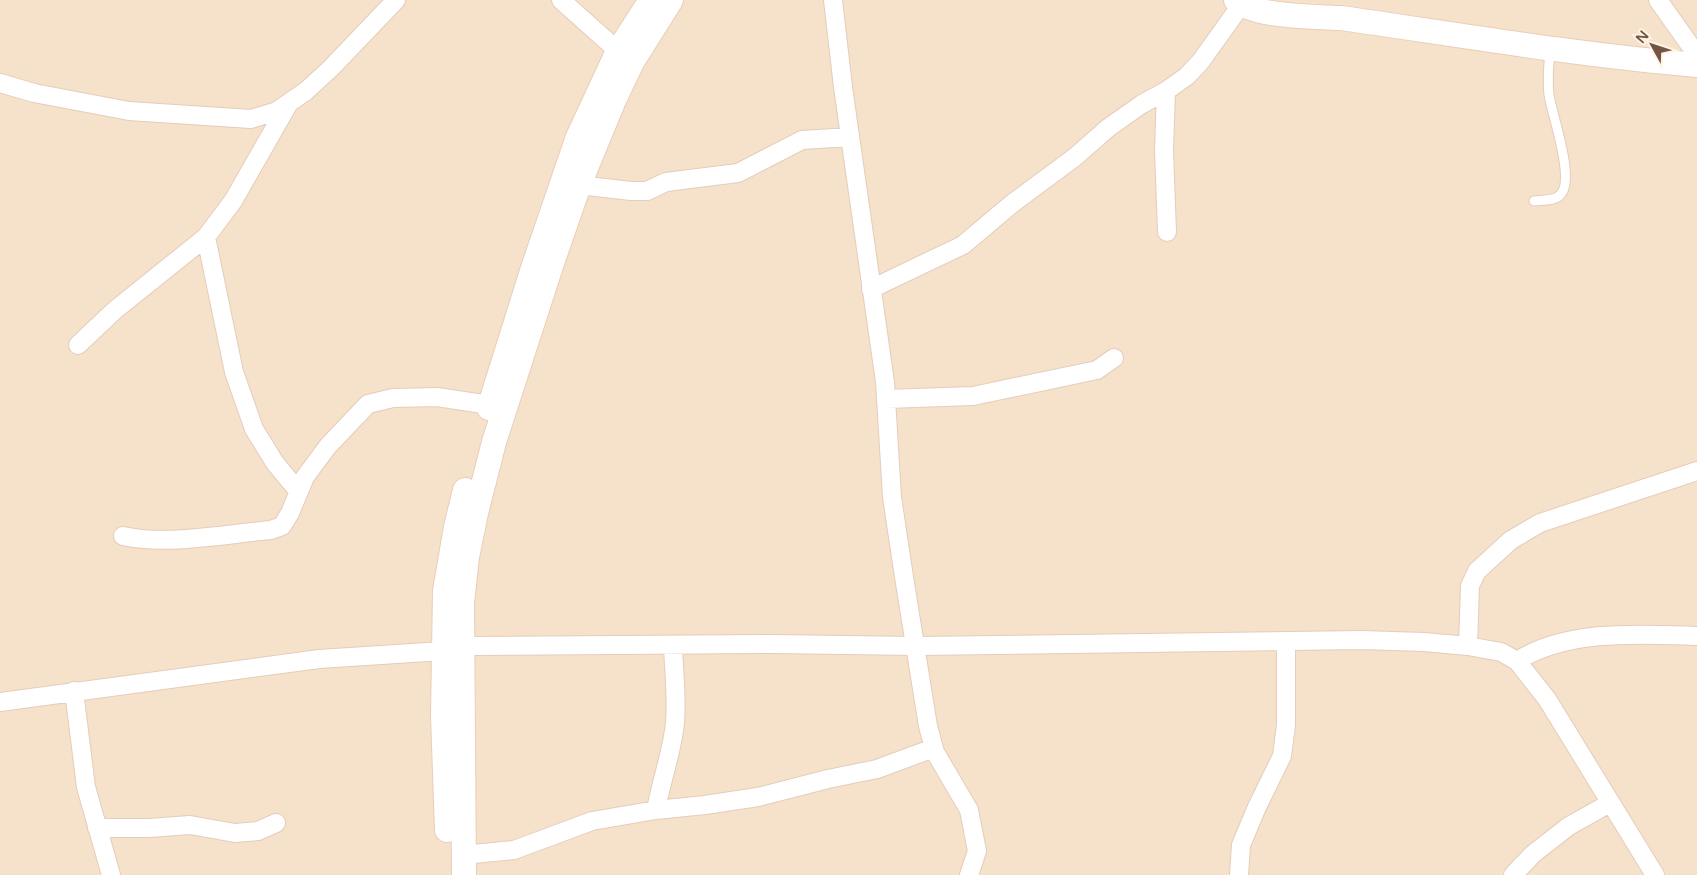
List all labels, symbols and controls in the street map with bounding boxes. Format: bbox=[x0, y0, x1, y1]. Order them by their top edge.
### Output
north arrow bbox=[1627, 20, 1677, 70]
text: N bbox=[1632, 27, 1653, 47]

